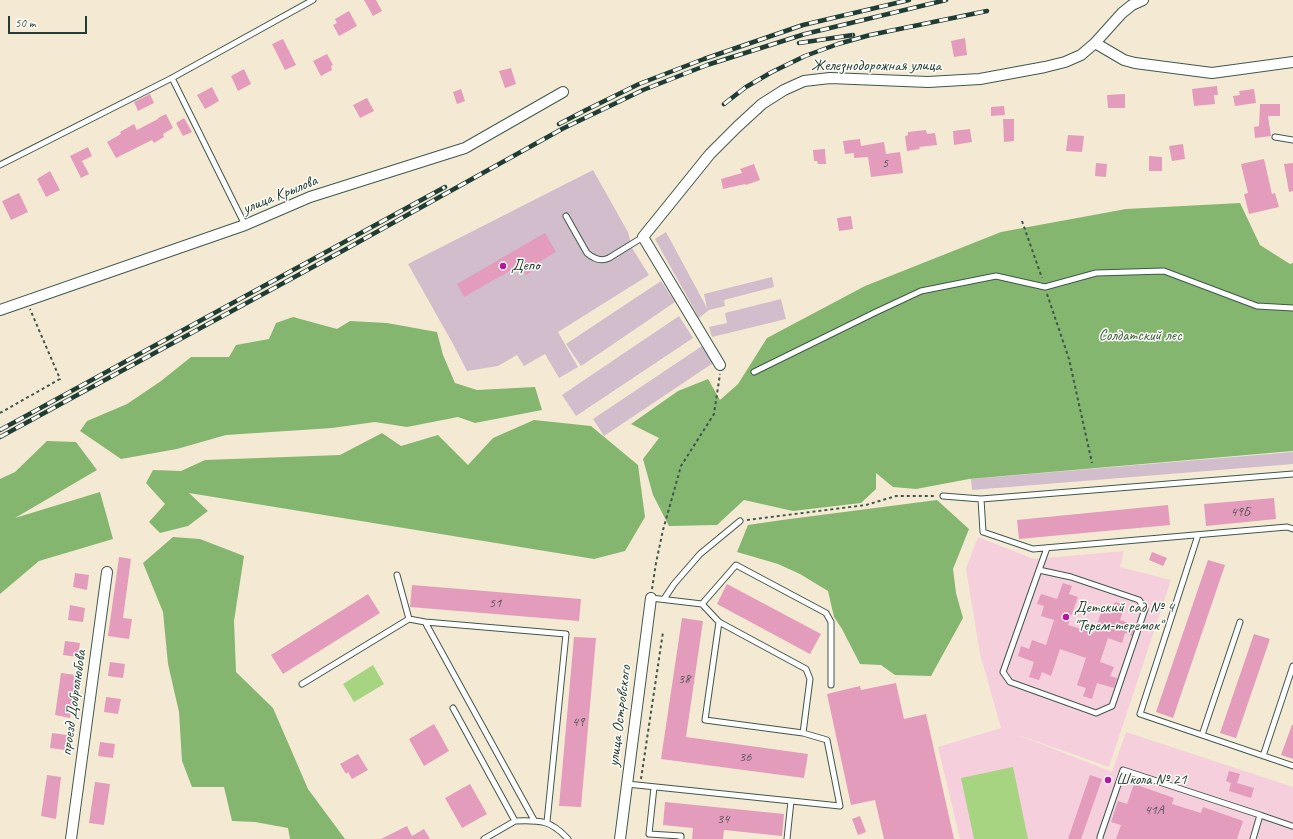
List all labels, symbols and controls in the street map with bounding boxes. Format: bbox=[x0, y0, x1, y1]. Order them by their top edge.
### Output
scale bar bbox=[10, 8, 89, 34]
text: 50 m bbox=[15, 15, 35, 31]
street label: Железнодорожная улица bbox=[811, 56, 941, 76]
house number: 5 bbox=[882, 155, 888, 171]
street label: улица Крылова bbox=[240, 171, 320, 219]
place label: Депо bbox=[511, 256, 540, 276]
marker: Депо bbox=[498, 261, 508, 271]
park label: Солдатский лес bbox=[1098, 326, 1182, 346]
house number: 49Б bbox=[1230, 504, 1250, 520]
house number: 51 bbox=[489, 595, 501, 611]
place label: Детский сад № 4 "Терем-теремок" bbox=[1074, 598, 1174, 636]
marker: Детский сад № 4 "Терем-теремок" bbox=[1061, 612, 1071, 622]
street label: проезд Добролюбова bbox=[57, 649, 91, 757]
street label: улица Островского bbox=[604, 664, 636, 768]
house number: 38 bbox=[678, 671, 690, 687]
house number: 49 bbox=[572, 714, 584, 730]
house number: 36 bbox=[739, 749, 751, 765]
place label: Школа № 21 bbox=[1116, 770, 1187, 790]
marker: Школа № 21 bbox=[1103, 775, 1113, 785]
house number: 41А bbox=[1144, 802, 1164, 818]
house number: 34 bbox=[717, 811, 729, 827]

